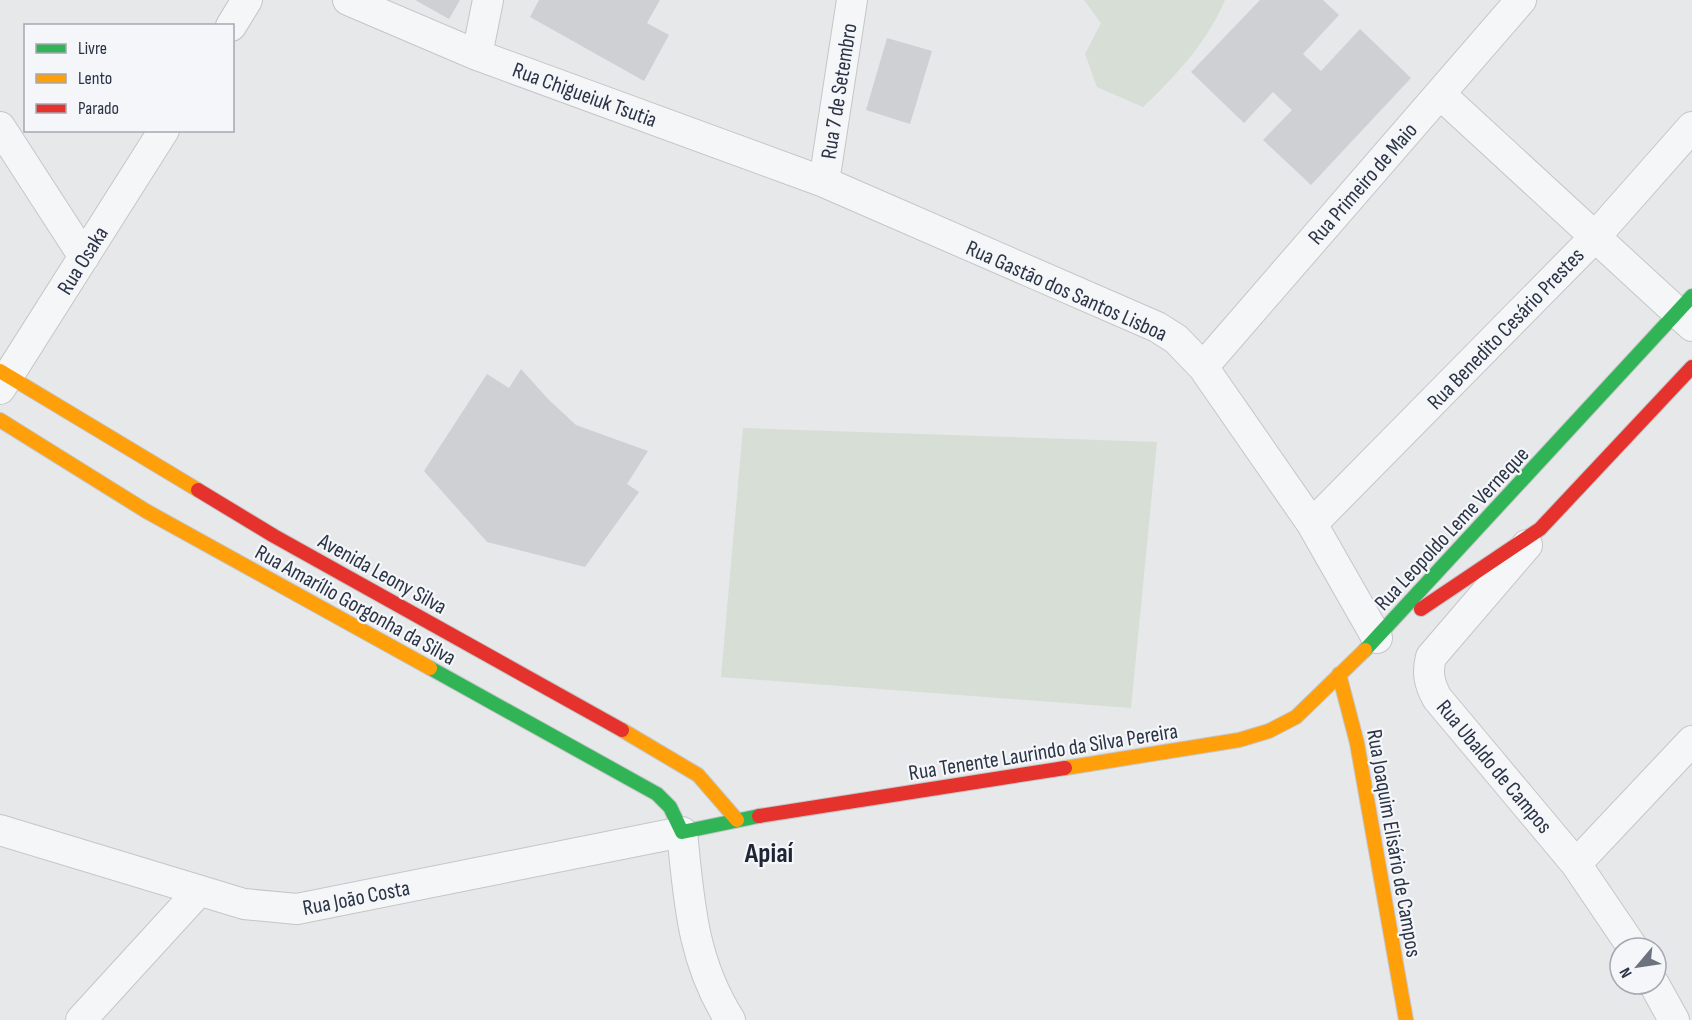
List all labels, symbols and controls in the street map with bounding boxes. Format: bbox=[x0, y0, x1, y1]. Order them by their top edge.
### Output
street label: Rua 7 de Setembro bbox=[815, 21, 864, 161]
legend bbox=[24, 24, 234, 132]
text: Livre bbox=[78, 38, 107, 59]
street label: Rua Chigueiuk Tsutia bbox=[509, 57, 660, 134]
text: Lento bbox=[78, 68, 112, 89]
text: Parado bbox=[78, 98, 119, 119]
street label: Rua Primeiro de Maio bbox=[1303, 117, 1423, 251]
street label: Rua Osaka bbox=[52, 222, 115, 300]
street label: Rua Gastão dos Santos Lisboa bbox=[962, 235, 1171, 348]
street label: Rua Benedito Cesário Prestes bbox=[1422, 242, 1590, 416]
street label: Rua Leopoldo Leme Verneque bbox=[1369, 441, 1535, 617]
street label: Avenida Leony Silva bbox=[313, 527, 451, 621]
street label: Rua Amarílio Gorgonha da Silva bbox=[250, 539, 460, 672]
street label: Rua Ubaldo de Campos bbox=[1430, 695, 1558, 839]
street label: Rua Tenente Laurindo da Silva Pereira bbox=[907, 718, 1180, 787]
street label: Rua Joaquim Elisário de Campos bbox=[1360, 727, 1427, 959]
district label: Apiaí bbox=[744, 837, 794, 870]
street label: Rua João Costa bbox=[300, 875, 412, 922]
north arrow bbox=[1608, 936, 1668, 996]
text: N bbox=[1616, 964, 1637, 981]

